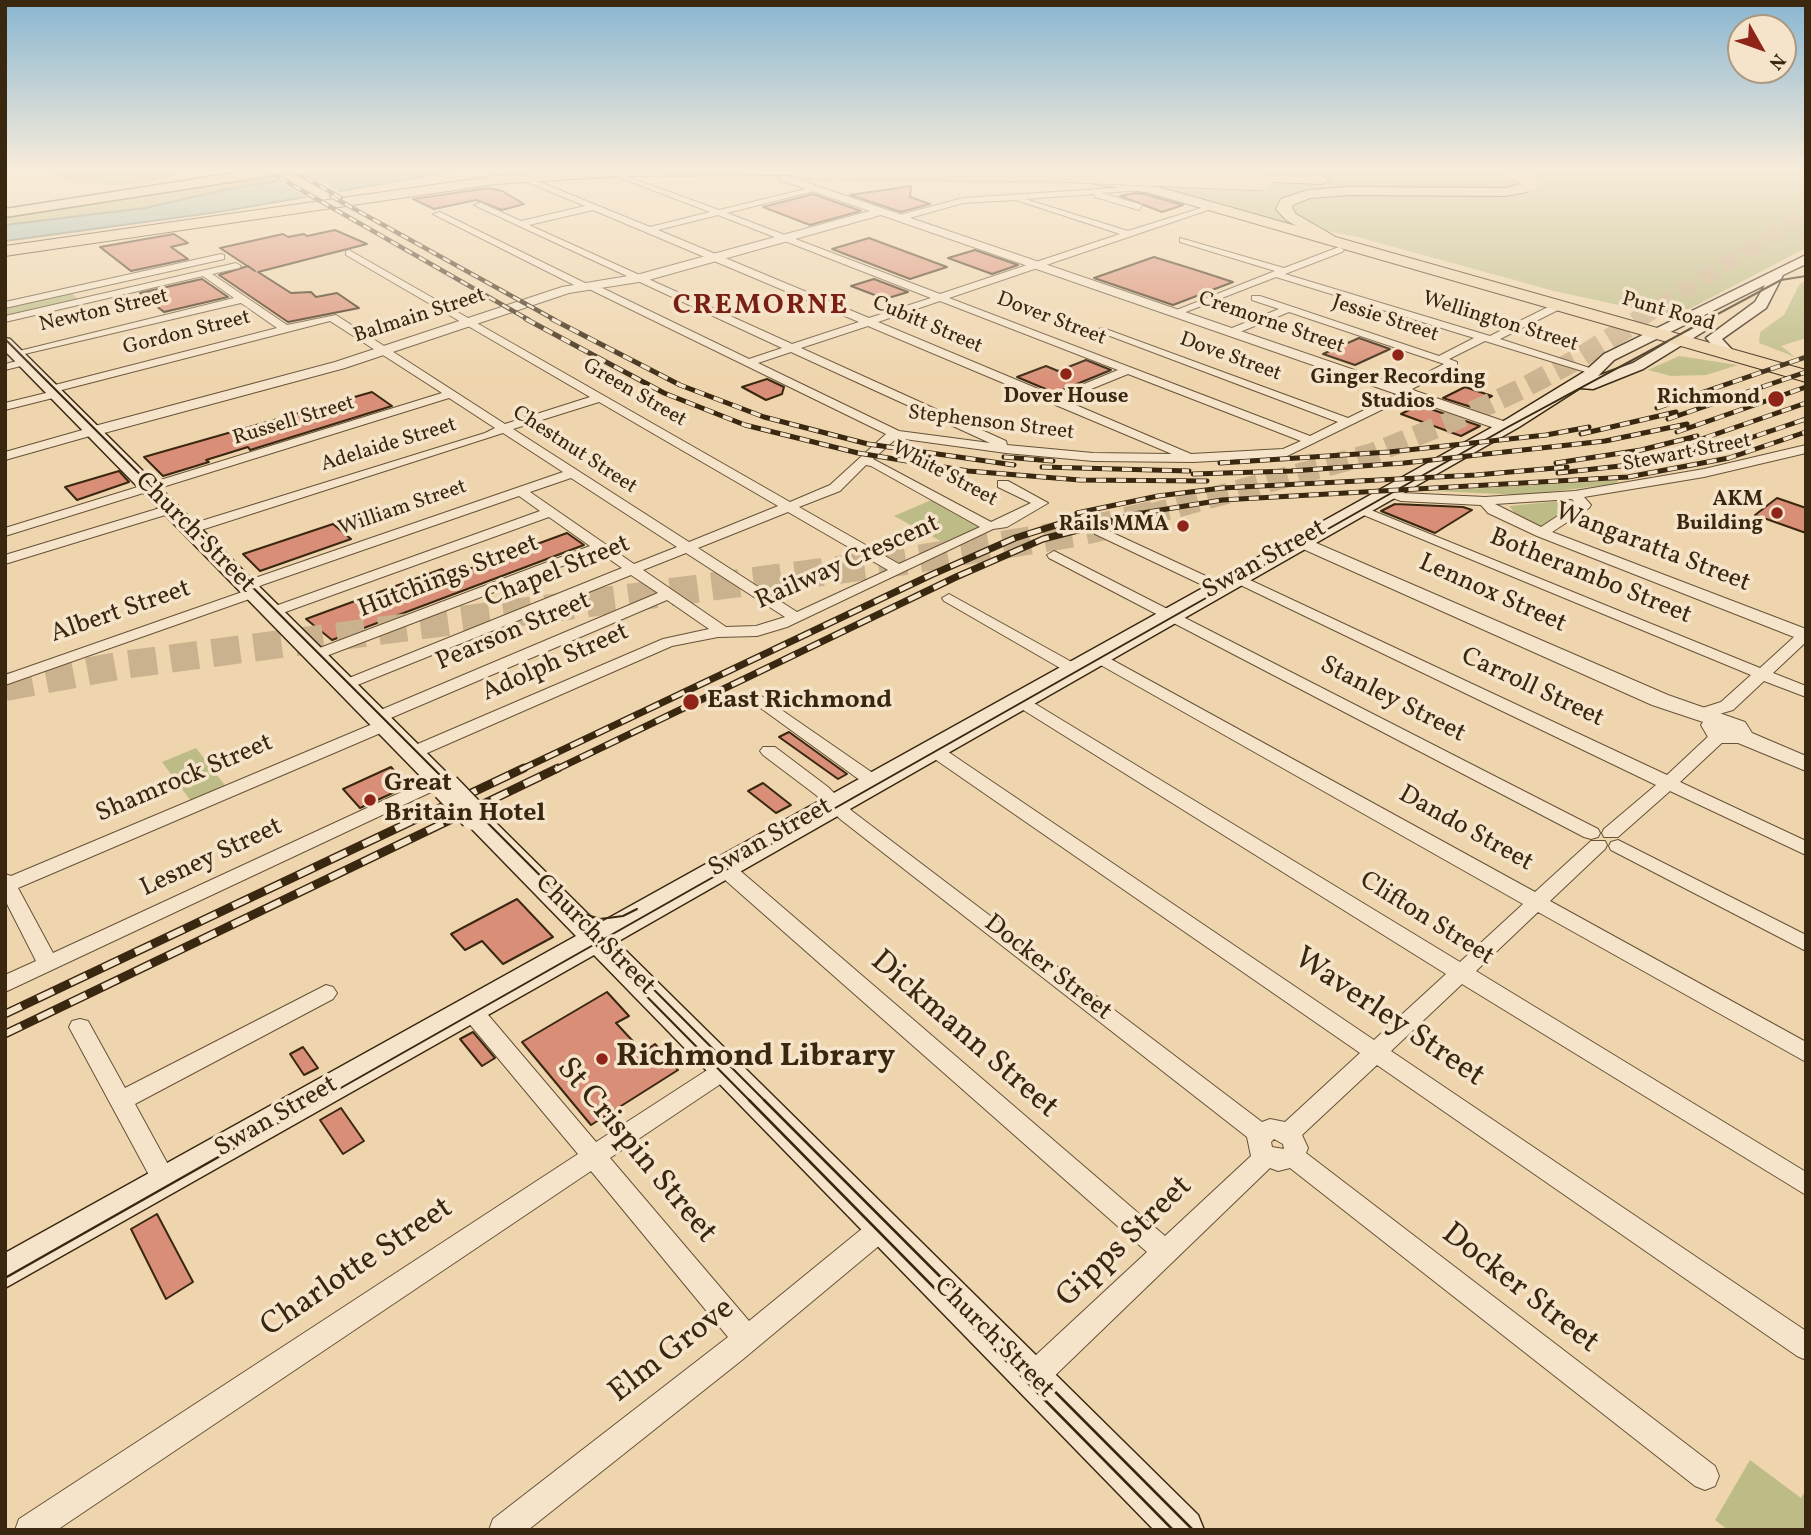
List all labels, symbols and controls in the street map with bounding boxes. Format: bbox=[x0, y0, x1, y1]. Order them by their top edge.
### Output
north arrow bbox=[1727, 14, 1797, 84]
text: N bbox=[1762, 48, 1791, 75]
street label: Balmain Street bbox=[351, 284, 489, 350]
street label: Newton Street bbox=[37, 285, 171, 339]
street label: Cremorne Street bbox=[1195, 287, 1347, 361]
street label: Wellington Street bbox=[1419, 287, 1581, 359]
street label: Dover Street bbox=[993, 288, 1109, 352]
street label: Punt Road bbox=[1619, 288, 1717, 338]
district label: CREMORNE bbox=[674, 291, 848, 325]
street label: Jessie Street bbox=[1329, 291, 1441, 349]
street label: Cubitt Street bbox=[868, 292, 986, 360]
street label: Gordon Street bbox=[121, 306, 253, 362]
street label: Dove Street bbox=[1176, 328, 1284, 388]
marker: Ginger Recording Studios bbox=[1390, 347, 1406, 363]
street label: Green Street bbox=[578, 354, 690, 434]
marker: Dover House bbox=[1058, 366, 1074, 382]
place label: Ginger Recording Studios bbox=[1311, 366, 1485, 416]
place label: Dover House bbox=[1003, 385, 1129, 411]
place label: Richmond bbox=[1657, 386, 1760, 412]
marker: Richmond bbox=[1766, 389, 1786, 409]
street label: Russell Street bbox=[230, 392, 358, 452]
street label: Chestnut Street bbox=[507, 401, 641, 501]
street label: Stephenson Street bbox=[906, 401, 1076, 447]
street label: Adelaide Street bbox=[318, 413, 460, 479]
street label: Stewart Street bbox=[1620, 429, 1754, 479]
street label: White Street bbox=[887, 437, 1001, 513]
street label: Church Street bbox=[127, 467, 261, 601]
street label: William Street bbox=[336, 475, 470, 543]
place label: AKM Building bbox=[1676, 488, 1763, 538]
street label: Wangaratta Street bbox=[1550, 497, 1754, 601]
marker: AKM Building bbox=[1769, 505, 1785, 521]
street label: Railway Crescent bbox=[751, 510, 945, 618]
place label: Rails MMA bbox=[1059, 513, 1169, 539]
street label: Swan Street bbox=[1198, 514, 1332, 608]
marker: Rails MMA bbox=[1175, 518, 1191, 534]
street label: Botherambo Street bbox=[1484, 523, 1696, 633]
street label: Hutchings Street bbox=[354, 529, 544, 627]
street label: Chapel Street bbox=[481, 530, 635, 616]
street label: Lennox Street bbox=[1413, 549, 1571, 641]
street label: Albert Street bbox=[47, 574, 195, 652]
street label: Pearson Street bbox=[432, 586, 596, 680]
street label: Adolph Street bbox=[478, 618, 634, 710]
street label: Carroll Street bbox=[1456, 642, 1608, 736]
street label: Stanley Street bbox=[1314, 651, 1470, 751]
place label: East Richmond bbox=[707, 686, 892, 718]
marker: East Richmond bbox=[681, 692, 701, 712]
street label: Shamrock Street bbox=[92, 729, 278, 831]
place label: Great Britain Hotel bbox=[384, 769, 545, 830]
street label: Dando Street bbox=[1392, 780, 1538, 880]
marker: Great Britain Hotel bbox=[362, 792, 378, 808]
street label: Swan Street bbox=[704, 792, 838, 886]
street label: Lesney Street bbox=[136, 813, 288, 905]
street label: Clifton Street bbox=[1353, 866, 1499, 974]
street label: Church Street bbox=[527, 869, 661, 1003]
street label: Docker Street bbox=[977, 909, 1117, 1029]
street label: Waverley Street bbox=[1285, 941, 1491, 1097]
street label: Dickmann Street bbox=[861, 944, 1065, 1128]
place label: Richmond Library bbox=[616, 1040, 895, 1078]
street label: St Crispin Street bbox=[546, 1051, 724, 1253]
marker: Richmond Library bbox=[594, 1051, 610, 1067]
street label: Swan Street bbox=[210, 1070, 344, 1166]
street label: Gipps Street bbox=[1050, 1169, 1202, 1317]
street label: Charlotte Street bbox=[255, 1191, 461, 1347]
street label: Docker Street bbox=[1432, 1216, 1606, 1364]
street label: Church Street bbox=[926, 1272, 1060, 1406]
street label: Elm Grove bbox=[603, 1291, 743, 1413]

